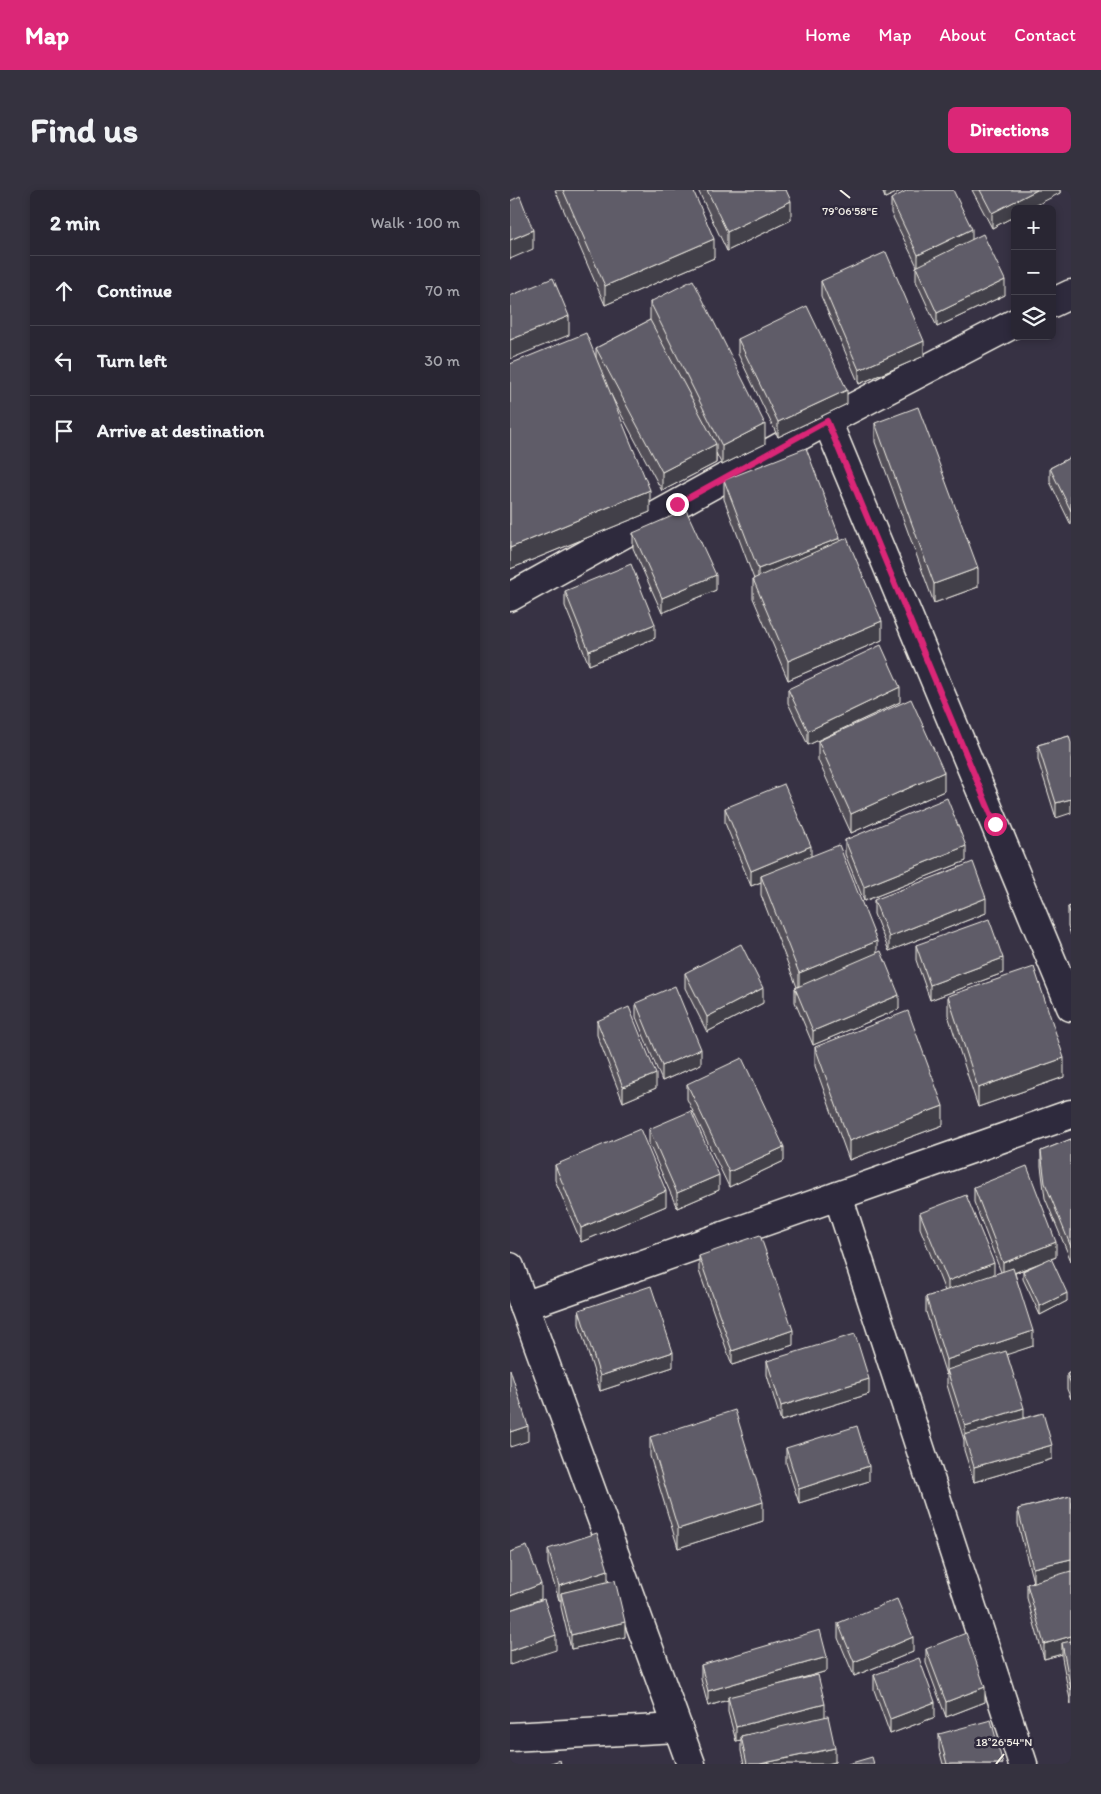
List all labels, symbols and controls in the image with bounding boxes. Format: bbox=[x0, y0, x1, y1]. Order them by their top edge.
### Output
text: Map bbox=[25, 21, 69, 50]
text: Home bbox=[805, 24, 851, 46]
text: Map bbox=[879, 24, 912, 46]
text: About bbox=[940, 24, 986, 46]
text: Contact bbox=[1014, 24, 1076, 46]
button: Directions bbox=[948, 107, 1071, 153]
text: Find us bbox=[30, 109, 138, 151]
text: 79°06'58"E bbox=[822, 204, 878, 218]
map controls bbox=[1011, 205, 1056, 340]
button: + bbox=[1011, 205, 1056, 250]
text: 2 min bbox=[50, 210, 100, 235]
text: Walk · 100 m bbox=[371, 213, 460, 232]
button: − bbox=[1011, 250, 1056, 295]
icon: ahead bbox=[50, 277, 78, 305]
text: Continue bbox=[97, 279, 172, 302]
text: 70 m bbox=[425, 281, 460, 300]
button: layers bbox=[1011, 295, 1056, 340]
icon: left bbox=[50, 347, 78, 375]
text: Turn left bbox=[97, 349, 167, 372]
text: 30 m bbox=[424, 351, 460, 370]
icon: arrive bbox=[50, 417, 78, 445]
text: Arrive at destination bbox=[97, 419, 264, 442]
route end bbox=[666, 493, 689, 516]
route start bbox=[984, 813, 1007, 836]
text: 18°26'54"N bbox=[976, 1735, 1032, 1749]

